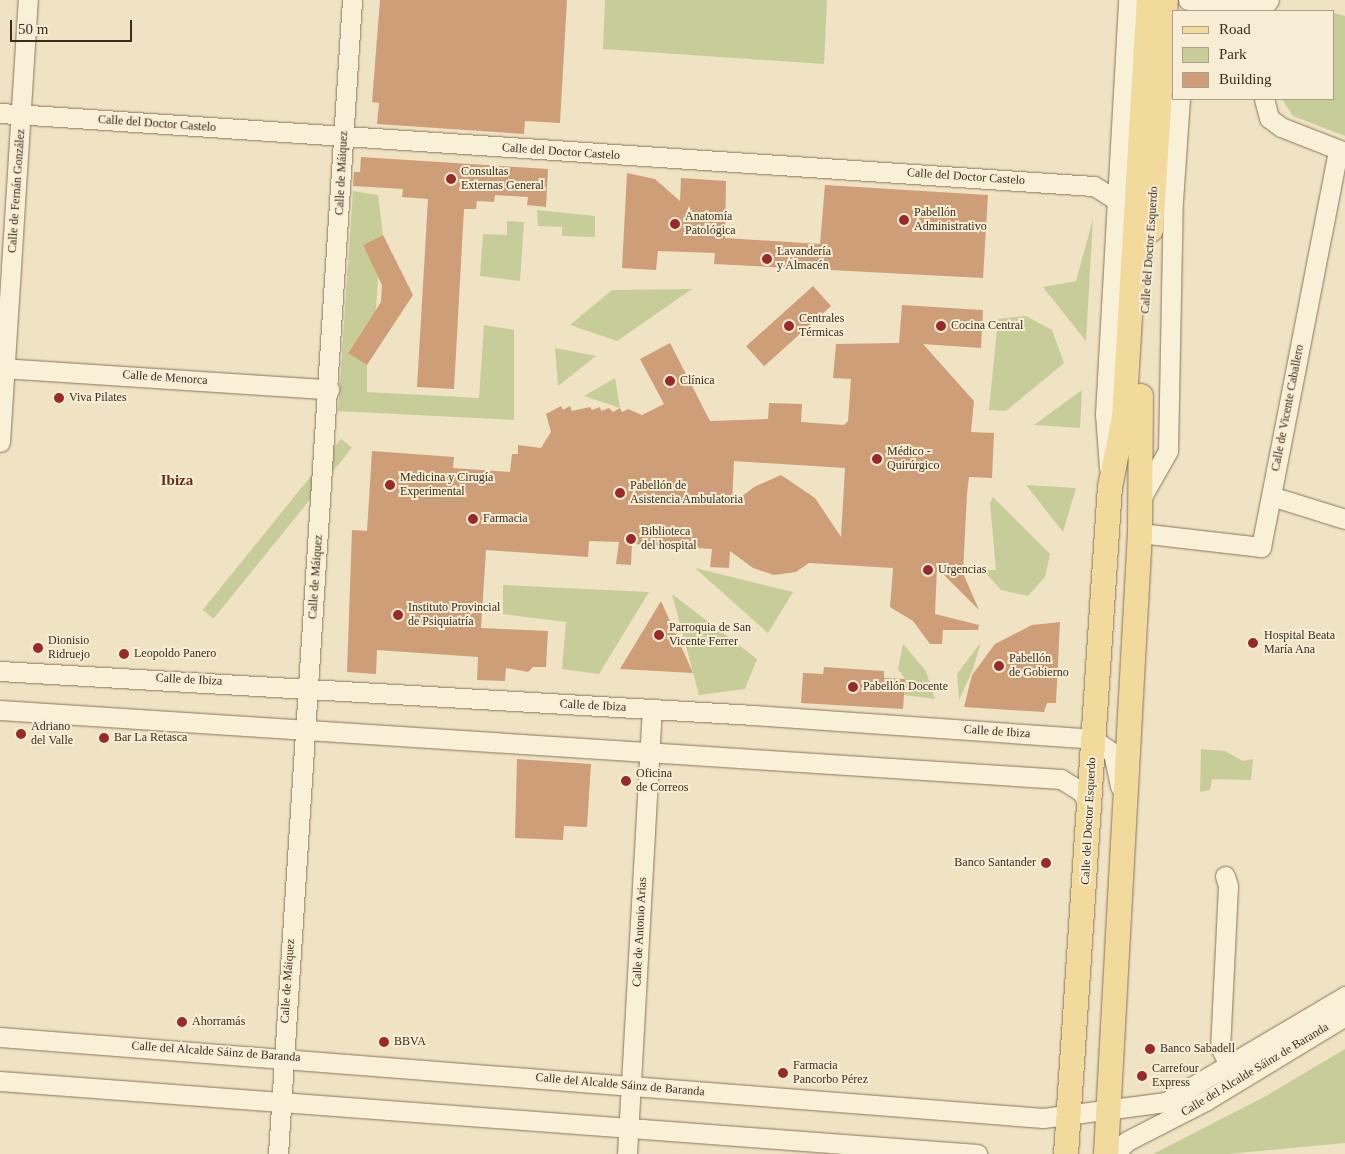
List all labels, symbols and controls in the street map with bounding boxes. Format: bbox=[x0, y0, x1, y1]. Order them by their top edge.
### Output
scale bar bbox=[12, 10, 135, 42]
legend bbox=[1172, 10, 1335, 100]
text: 50 m bbox=[18, 21, 48, 37]
text: Road bbox=[1219, 21, 1251, 37]
text: Park bbox=[1219, 46, 1247, 62]
text: Building bbox=[1219, 71, 1272, 87]
street label: Calle del Doctor Castelo bbox=[97, 113, 217, 135]
street label: Calle de Fernán González bbox=[5, 129, 29, 253]
street label: Calle de Máiquez bbox=[333, 130, 351, 216]
street label: Calle del Doctor Castelo bbox=[501, 141, 621, 163]
place label: Consultas Externas General bbox=[461, 165, 544, 193]
street label: Calle del Doctor Castelo bbox=[906, 166, 1026, 188]
marker: Consultas Externas General bbox=[445, 173, 457, 185]
street label: Calle del Doctor Esquerdo bbox=[1138, 186, 1162, 314]
place label: Pabellón Administrativo bbox=[914, 206, 987, 234]
place label: Anatomía Patológica bbox=[685, 210, 736, 238]
marker: Pabellón Administrativo bbox=[898, 214, 910, 226]
marker: Anatomía Patológica bbox=[669, 218, 681, 230]
place label: Lavandería y Almacén bbox=[777, 245, 831, 273]
marker: Lavandería y Almacén bbox=[761, 253, 773, 265]
place label: Centrales Térmicas bbox=[799, 312, 844, 340]
place label: Cocina Central bbox=[951, 319, 1023, 333]
marker: Centrales Térmicas bbox=[783, 320, 795, 332]
marker: Cocina Central bbox=[935, 320, 947, 332]
street label: Calle de Vicente Caballero bbox=[1269, 343, 1307, 473]
street label: Calle de Menorca bbox=[122, 368, 208, 388]
place label: Clínica bbox=[680, 374, 715, 388]
marker: Clínica bbox=[664, 375, 676, 387]
place label: Viva Pilates bbox=[69, 391, 127, 405]
marker: Viva Pilates bbox=[53, 392, 65, 404]
place label: Médico - Quirúrgico bbox=[887, 445, 939, 473]
marker: Médico - Quirúrgico bbox=[871, 453, 883, 465]
place label: Medicina y Cirugía Experimental bbox=[400, 471, 493, 499]
district label: Ibiza bbox=[161, 472, 193, 490]
marker: Medicina y Cirugía Experimental bbox=[384, 479, 396, 491]
place label: Pabellón de Asistencia Ambulatoria bbox=[630, 479, 744, 507]
marker: Pabellón de Asistencia Ambulatoria bbox=[614, 487, 626, 499]
place label: Farmacia bbox=[483, 512, 528, 526]
marker: Farmacia bbox=[467, 513, 479, 525]
place label: Biblioteca del hospital bbox=[641, 525, 697, 553]
marker: Biblioteca del hospital bbox=[625, 533, 637, 545]
street label: Calle de Máiquez bbox=[306, 534, 326, 620]
place label: Urgencias bbox=[938, 563, 986, 577]
marker: Urgencias bbox=[922, 564, 934, 576]
place label: Instituto Provincial de Psiquiatría bbox=[408, 601, 500, 629]
marker: Instituto Provincial de Psiquiatría bbox=[392, 609, 404, 621]
place label: Parroquia de San Vicente Ferrer bbox=[669, 621, 751, 649]
marker: Parroquia de San Vicente Ferrer bbox=[653, 629, 665, 641]
place label: Hospital Beata María Ana bbox=[1264, 629, 1335, 657]
place label: Dionisio Ridruejo bbox=[48, 634, 90, 662]
marker: Hospital Beata María Ana bbox=[1246, 636, 1260, 650]
marker: Dionisio Ridruejo bbox=[32, 642, 44, 654]
place label: Leopoldo Panero bbox=[134, 647, 216, 661]
marker: Leopoldo Panero bbox=[118, 648, 130, 660]
place label: Pabellón de Gobierno bbox=[1009, 652, 1069, 680]
marker: Pabellón de Gobierno bbox=[993, 660, 1005, 672]
street label: Calle de Ibiza bbox=[155, 671, 223, 689]
place label: Pabellón Docente bbox=[863, 680, 948, 694]
marker: Pabellón Docente bbox=[847, 681, 859, 693]
street label: Calle de Ibiza bbox=[559, 697, 627, 715]
place label: Adriano del Valle bbox=[31, 720, 73, 748]
street label: Calle de Ibiza bbox=[963, 722, 1031, 742]
marker: Adriano del Valle bbox=[15, 728, 27, 740]
place label: Bar La Retasca bbox=[114, 731, 187, 745]
marker: Bar La Retasca bbox=[98, 732, 110, 744]
street label: Calle del Doctor Esquerdo bbox=[1078, 757, 1100, 885]
place label: Oficina de Correos bbox=[636, 767, 688, 795]
marker: Oficina de Correos bbox=[620, 775, 632, 787]
place label: Banco Santander bbox=[954, 856, 1036, 870]
marker: Banco Santander bbox=[1040, 857, 1052, 869]
street label: Calle de Antonio Arias bbox=[630, 876, 650, 988]
street label: Calle de Máiquez bbox=[278, 938, 298, 1024]
place label: Ahorramás bbox=[192, 1015, 245, 1029]
marker: Ahorramás bbox=[176, 1016, 188, 1028]
street label: Calle del Alcalde Sáinz de Baranda bbox=[1178, 1020, 1332, 1120]
place label: BBVA bbox=[394, 1035, 426, 1049]
marker: BBVA bbox=[378, 1036, 390, 1048]
street label: Calle del Alcalde Sáinz de Baranda bbox=[131, 1039, 301, 1065]
place label: Banco Sabadell bbox=[1160, 1042, 1235, 1056]
marker: Banco Sabadell bbox=[1144, 1043, 1156, 1055]
place label: Farmacia Pancorbo Pérez bbox=[793, 1059, 868, 1087]
place label: Carrefour Express bbox=[1152, 1062, 1199, 1090]
marker: Farmacia Pancorbo Pérez bbox=[777, 1067, 789, 1079]
street label: Calle del Alcalde Sáinz de Baranda bbox=[535, 1070, 705, 1100]
marker: Carrefour Express bbox=[1136, 1070, 1148, 1082]

